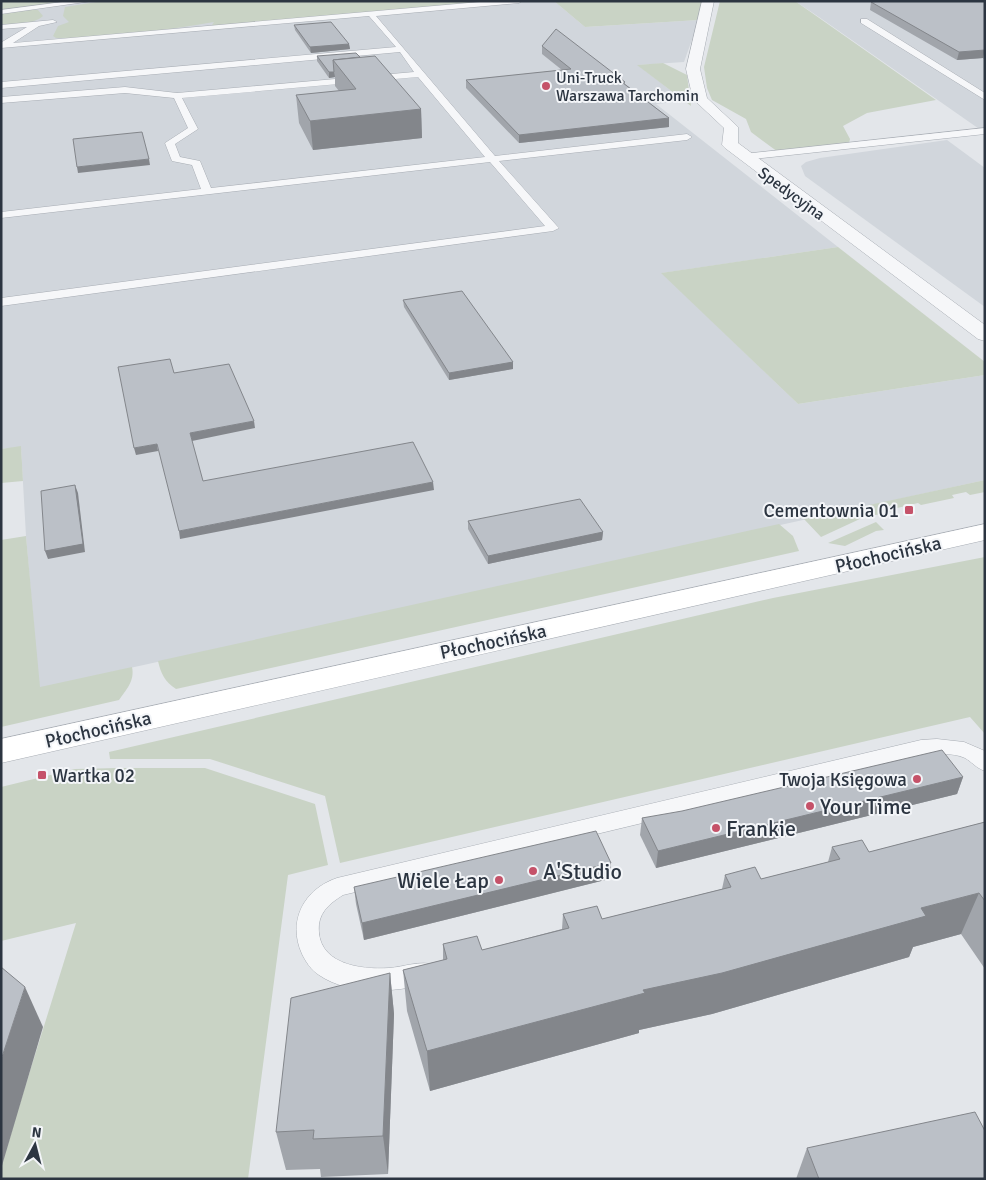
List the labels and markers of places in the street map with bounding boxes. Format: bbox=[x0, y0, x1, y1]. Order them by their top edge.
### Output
place label: Uni-Truck Warszawa Tarchomin bbox=[556, 68, 699, 106]
marker: Uni-Truck Warszawa Tarchomin bbox=[540, 80, 552, 92]
place label: Cementownia 01 bbox=[763, 499, 899, 523]
marker: Cementownia 01 bbox=[903, 504, 915, 516]
place label: Wartka 02 bbox=[52, 764, 135, 788]
place label: Twoja Księgowa bbox=[779, 768, 907, 792]
marker: Wartka 02 bbox=[36, 769, 48, 781]
marker: Twoja Księgowa bbox=[911, 773, 923, 785]
place label: Your Time bbox=[820, 793, 912, 820]
marker: Your Time bbox=[804, 800, 816, 812]
place label: Frankie bbox=[726, 815, 796, 842]
marker: Frankie bbox=[710, 822, 722, 834]
place label: A'Studio bbox=[543, 858, 622, 885]
marker: A'Studio bbox=[527, 865, 539, 877]
place label: Wiele Łap bbox=[397, 867, 489, 894]
marker: Wiele Łap bbox=[493, 874, 505, 886]

